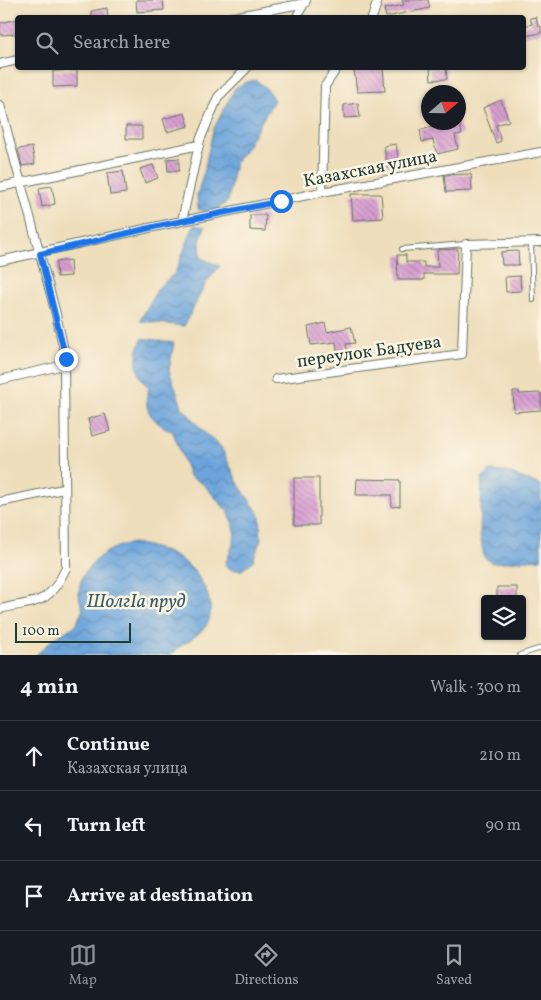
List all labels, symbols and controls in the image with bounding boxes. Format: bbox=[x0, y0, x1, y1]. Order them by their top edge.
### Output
search box bbox=[15, 15, 526, 70]
icon: search bbox=[33, 29, 61, 57]
text: Search here bbox=[73, 30, 170, 56]
north arrow bbox=[421, 85, 466, 130]
street label: Казахская улица bbox=[301, 144, 439, 195]
route start bbox=[270, 190, 293, 213]
street label: переулок Бадуева bbox=[295, 330, 443, 375]
route end bbox=[55, 348, 78, 371]
water label: ШолгIа пруд bbox=[87, 589, 186, 615]
map controls bbox=[481, 595, 526, 640]
button: layers bbox=[481, 595, 526, 640]
scale bar bbox=[15, 620, 131, 643]
text: 100 m bbox=[22, 622, 60, 641]
text: 4 min bbox=[20, 673, 79, 702]
text: Walk · 300 m bbox=[430, 677, 521, 699]
text: Continue bbox=[67, 732, 150, 758]
icon: ahead bbox=[20, 742, 48, 770]
text: 210 m bbox=[479, 745, 521, 767]
text: Казахская улица bbox=[67, 758, 188, 780]
icon: left bbox=[20, 812, 48, 840]
text: Turn left bbox=[67, 813, 146, 839]
text: 90 m bbox=[485, 815, 521, 837]
icon: arrive bbox=[20, 882, 48, 910]
text: Arrive at destination bbox=[67, 883, 253, 909]
tab: Map bbox=[69, 941, 97, 990]
tab: Directions bbox=[234, 941, 299, 990]
tab: Saved bbox=[436, 941, 472, 990]

